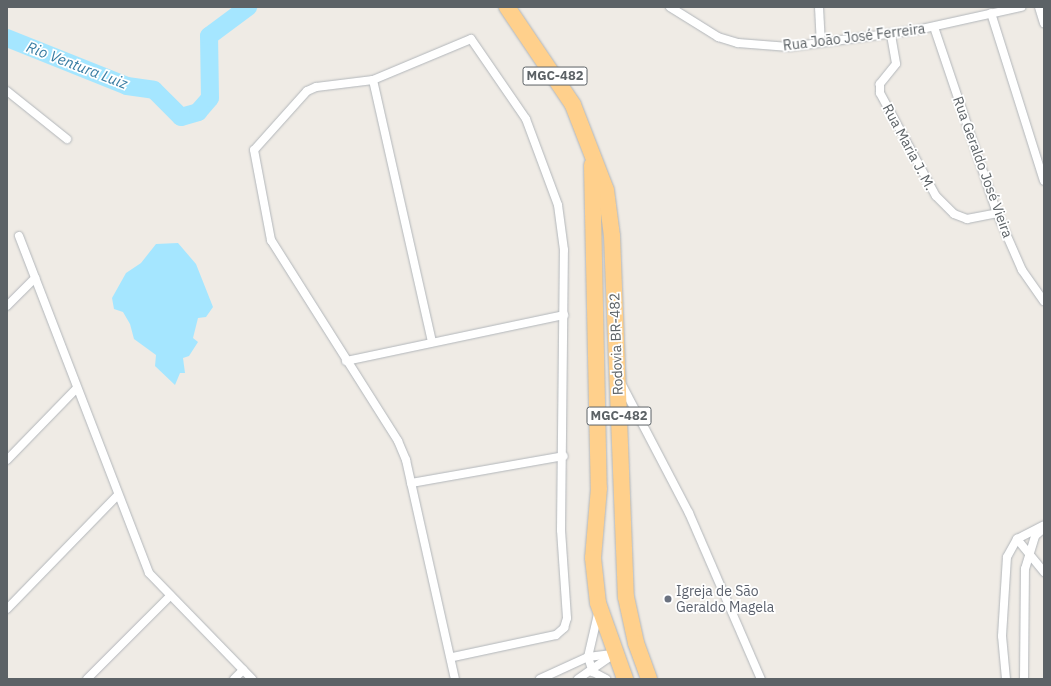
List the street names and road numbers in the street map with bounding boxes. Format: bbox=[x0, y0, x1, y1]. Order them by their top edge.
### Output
street label: Rua João José Ferreira bbox=[782, 20, 926, 54]
road number: MGC-482 bbox=[522, 65, 588, 87]
street label: Rua Geraldo José Vieira bbox=[950, 94, 1016, 240]
street label: Rua Maria J. M. bbox=[879, 101, 939, 193]
street label: Rodovia BR-482 bbox=[606, 293, 626, 395]
road number: MGC-482 bbox=[586, 405, 652, 427]

